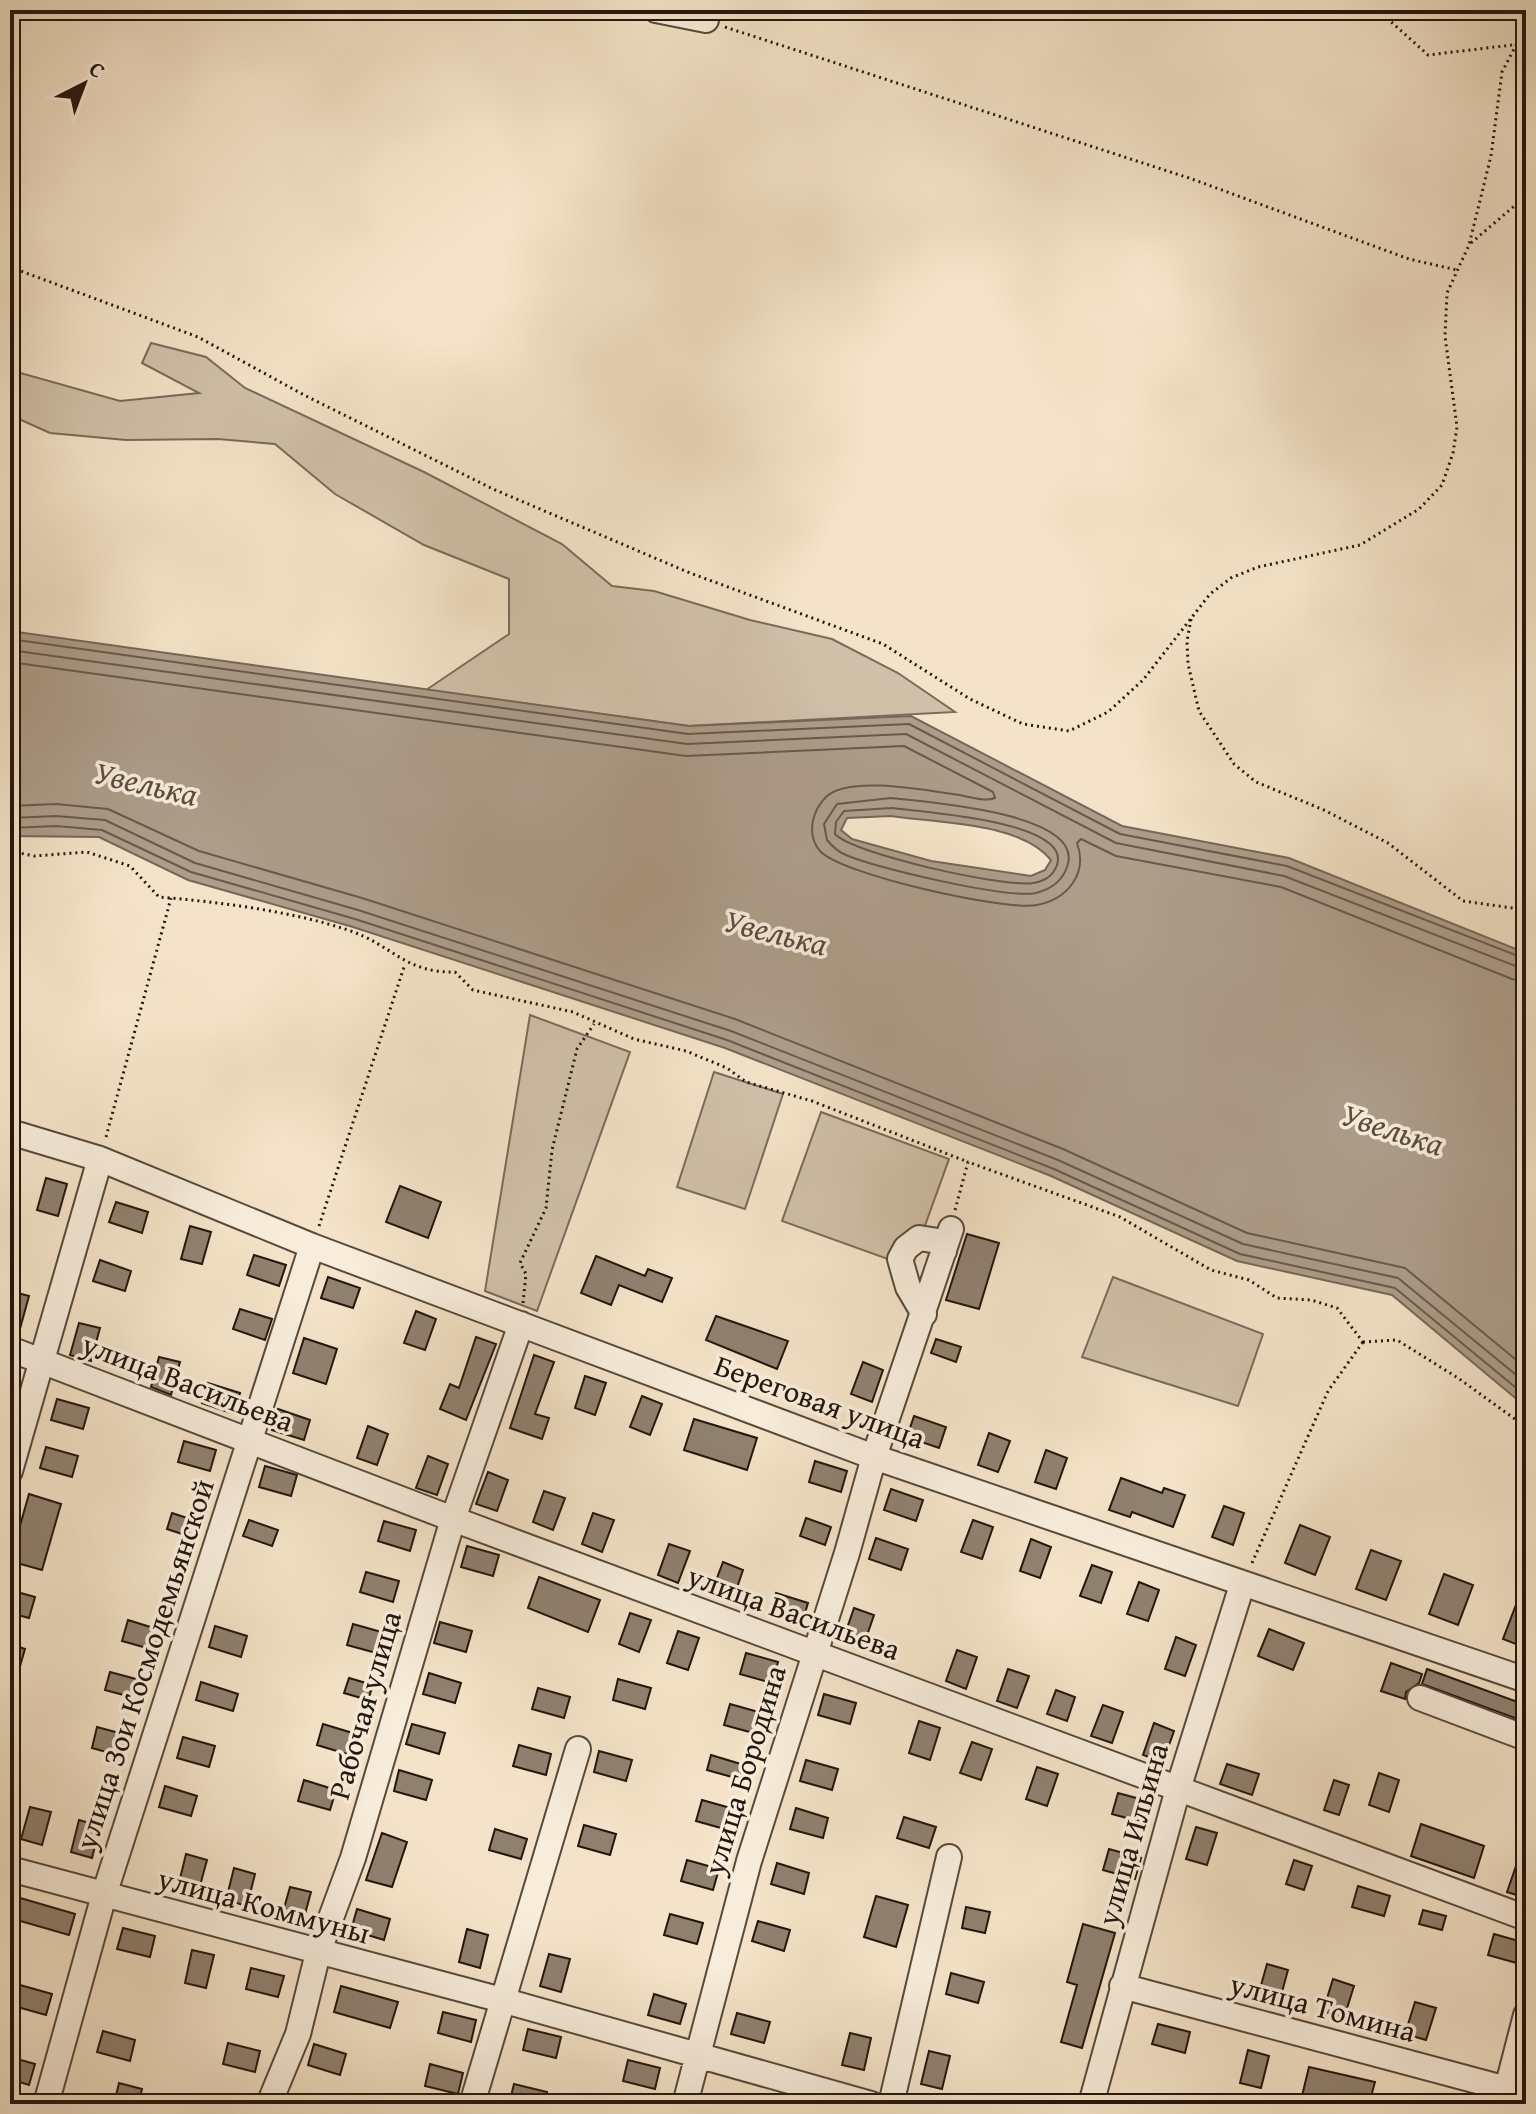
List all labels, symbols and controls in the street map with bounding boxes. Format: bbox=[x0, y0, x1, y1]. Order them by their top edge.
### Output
north arrow bbox=[44, 44, 124, 124]
text: С bbox=[82, 53, 113, 85]
water label: Увелька bbox=[90, 748, 202, 818]
water label: Увелька bbox=[720, 897, 833, 968]
water label: Увелька bbox=[1336, 1091, 1450, 1168]
street label: улица Васильева bbox=[75, 1321, 301, 1443]
street label: Береговая улица bbox=[709, 1343, 932, 1460]
street label: улица Зои Космодемьянской bbox=[63, 1473, 225, 1856]
street label: улица Васильева bbox=[680, 1553, 907, 1671]
street label: Рабочая улица bbox=[316, 1605, 412, 1804]
street label: улица Бородина bbox=[691, 1659, 797, 1881]
street label: улица Ильина bbox=[1085, 1737, 1179, 1931]
street label: улица Коммуны bbox=[152, 1855, 375, 1954]
street label: улица Томина bbox=[1224, 1961, 1421, 2053]

